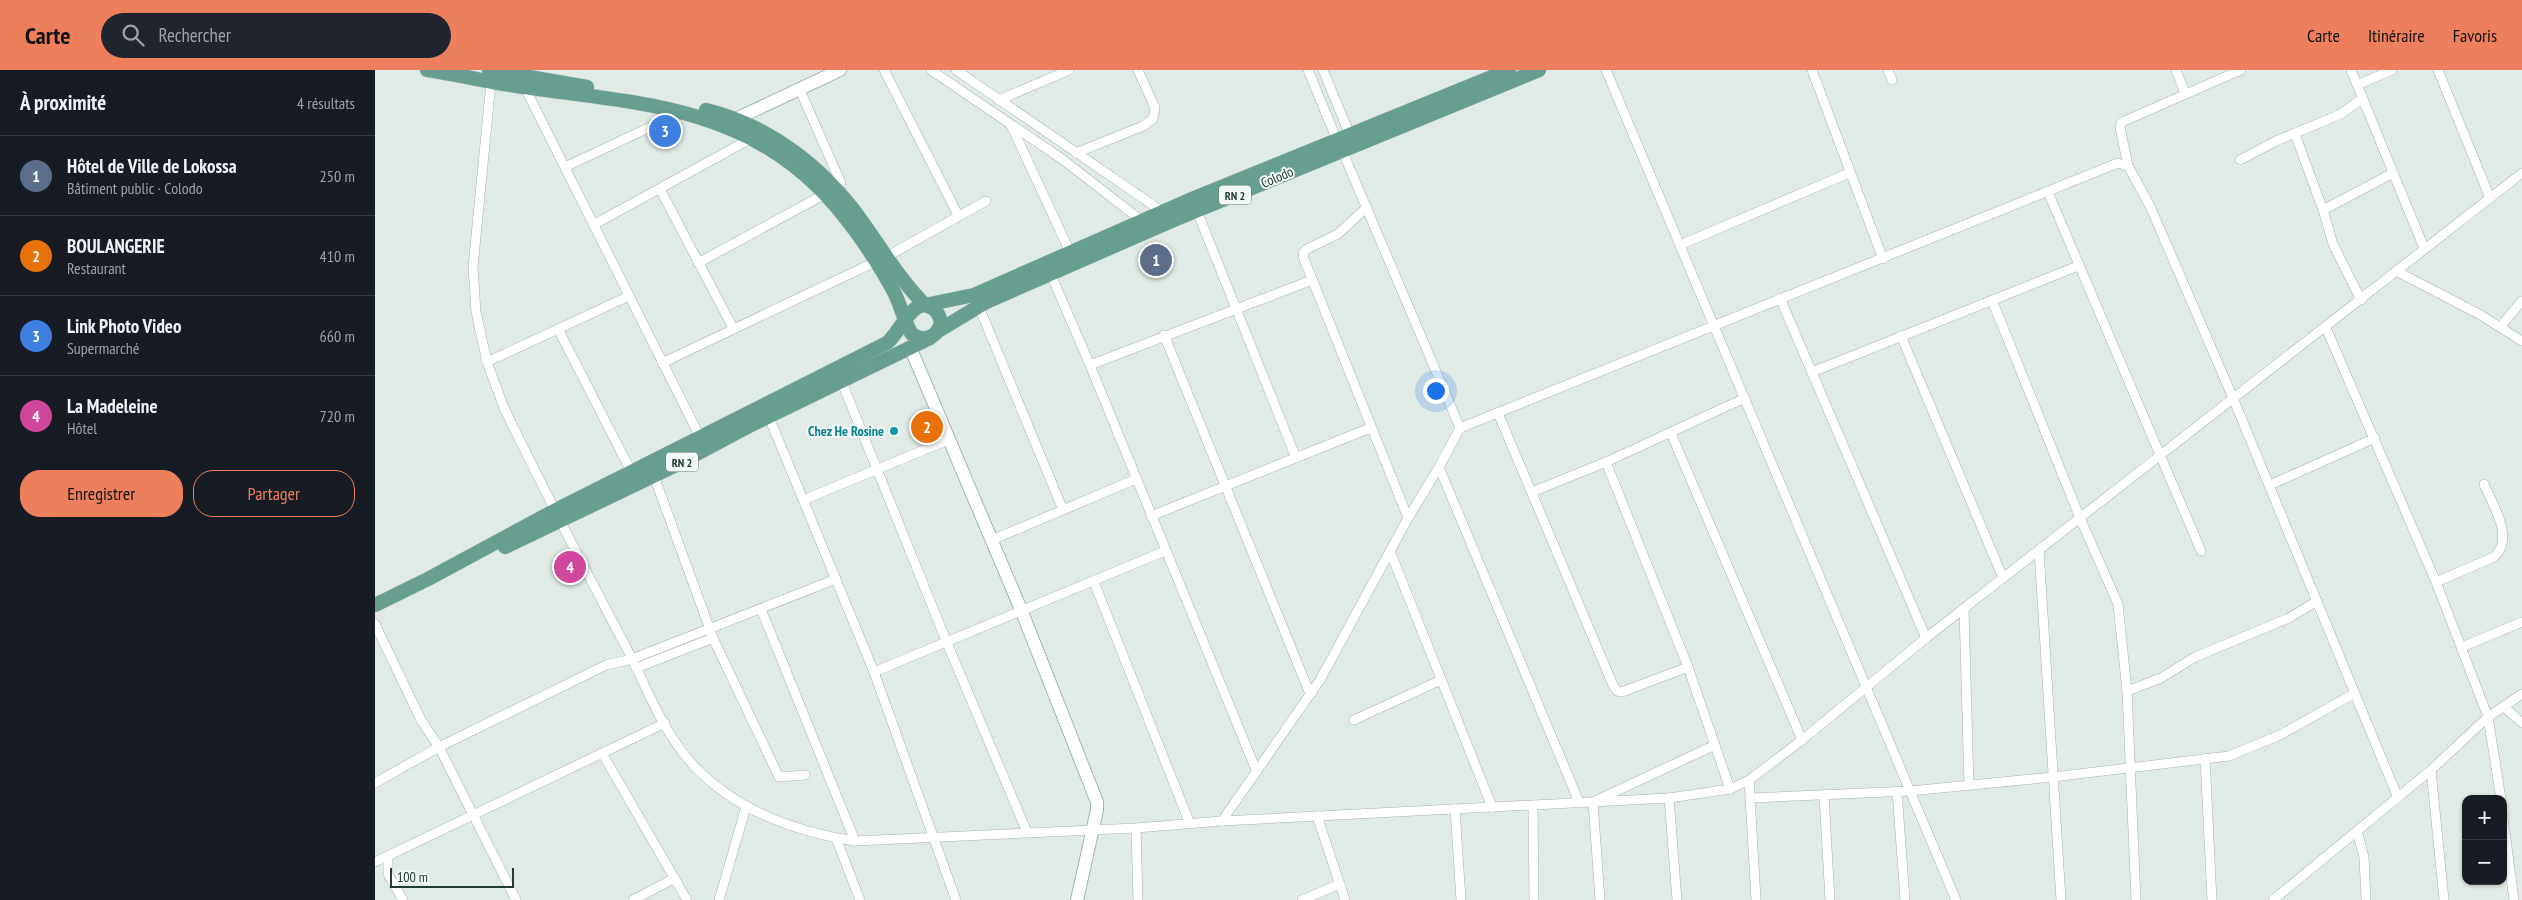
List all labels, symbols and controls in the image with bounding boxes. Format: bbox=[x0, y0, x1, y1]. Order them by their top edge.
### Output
search box bbox=[101, 13, 451, 58]
text: Carte bbox=[25, 20, 71, 51]
icon: search bbox=[119, 21, 147, 49]
text: Rechercher bbox=[159, 23, 231, 47]
text: Carte bbox=[2307, 24, 2340, 47]
text: Itinéraire bbox=[2368, 24, 2425, 47]
text: Favoris bbox=[2453, 24, 2497, 47]
text: À proximité bbox=[20, 89, 106, 116]
text: 4 résultats bbox=[297, 93, 355, 113]
pin: 3 bbox=[649, 112, 681, 150]
text: Hôtel de Ville de Lokossa bbox=[67, 154, 237, 178]
street label: Colodo bbox=[1258, 162, 1296, 192]
text: 1 bbox=[32, 166, 40, 186]
text: 250 m bbox=[320, 166, 355, 186]
text: Bâtiment public · Colodo bbox=[67, 178, 203, 198]
road number: RN 2 bbox=[1219, 186, 1251, 204]
text: BOULANGERIE bbox=[67, 234, 165, 258]
pin: 1 bbox=[1140, 241, 1172, 279]
text: 2 bbox=[32, 246, 40, 266]
text: 410 m bbox=[320, 246, 355, 266]
text: Restaurant bbox=[67, 258, 126, 278]
text: Link Photo Video bbox=[67, 314, 181, 338]
text: 3 bbox=[32, 326, 40, 346]
text: 660 m bbox=[320, 326, 355, 346]
text: Supermarché bbox=[67, 338, 139, 358]
your location bbox=[1423, 378, 1449, 404]
text: La Madeleine bbox=[67, 394, 158, 418]
text: 4 bbox=[32, 406, 40, 426]
text: 720 m bbox=[320, 406, 355, 426]
pin: 2 bbox=[911, 408, 943, 446]
text: Hôtel bbox=[67, 418, 97, 438]
place label: Chez He Rosine bbox=[808, 422, 884, 440]
marker: Chez He Rosine bbox=[888, 425, 900, 437]
road number: RN 2 bbox=[666, 452, 698, 472]
button: Enregistrer bbox=[20, 470, 183, 517]
button: Partager bbox=[193, 470, 355, 517]
pin: 4 bbox=[554, 548, 586, 586]
map controls bbox=[2462, 795, 2507, 885]
button: + bbox=[2462, 795, 2507, 840]
button: − bbox=[2462, 840, 2507, 885]
scale bar bbox=[390, 865, 514, 888]
text: 100 m bbox=[397, 868, 428, 886]

